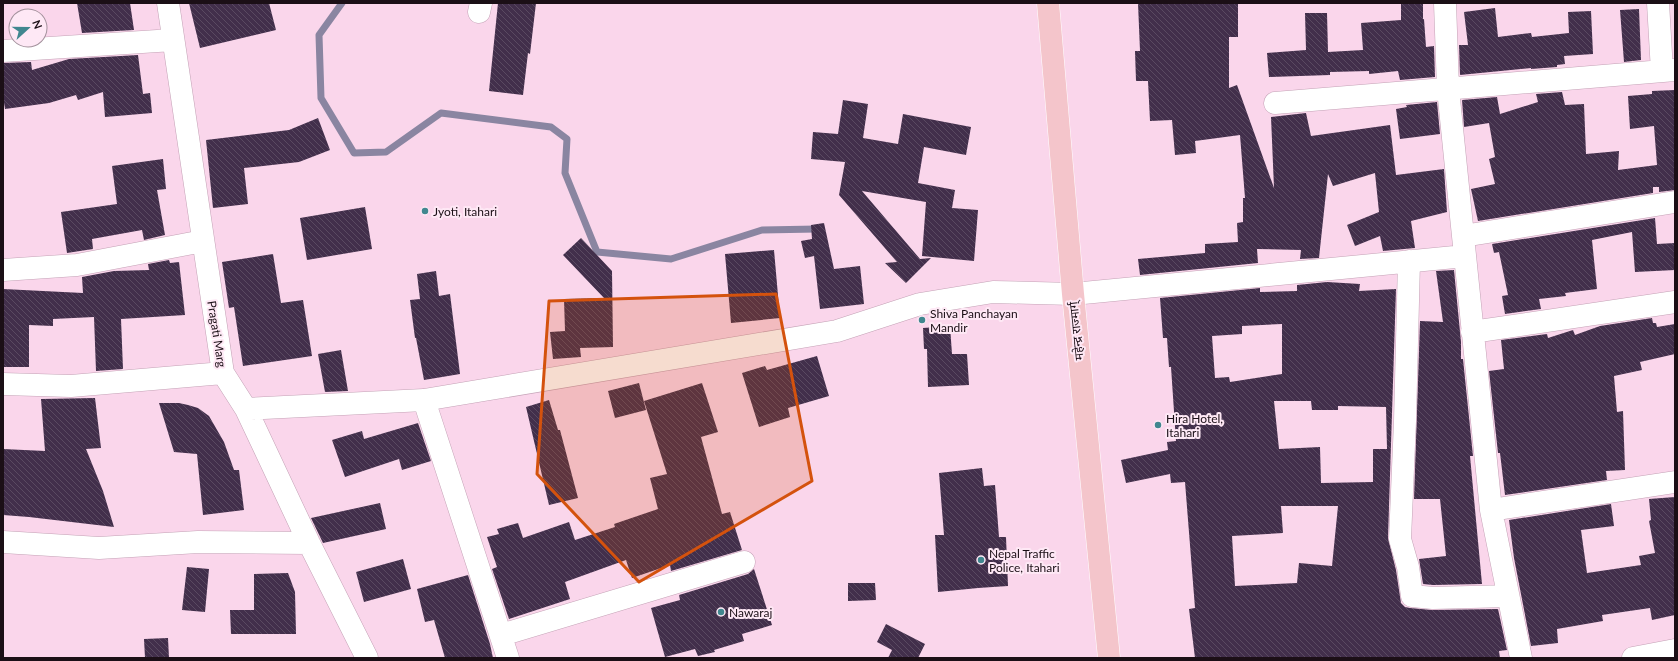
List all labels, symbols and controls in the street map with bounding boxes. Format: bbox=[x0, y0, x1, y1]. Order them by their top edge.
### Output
north arrow bbox=[8, 8, 48, 48]
text: N bbox=[30, 18, 45, 31]
place label: Jyoti, Itahari bbox=[433, 204, 497, 219]
marker: Jyoti, Itahari bbox=[420, 206, 430, 216]
street label: महेन्द्र राज्मार्ग् bbox=[1065, 299, 1087, 361]
street label: Pragati Marg bbox=[204, 300, 230, 368]
place label: Shiva Panchayan Mandir bbox=[930, 306, 1018, 335]
marker: Shiva Panchayan Mandir bbox=[917, 315, 927, 325]
place label: Hira Hotel, Itahari bbox=[1166, 411, 1223, 440]
marker: Hira Hotel, Itahari bbox=[1153, 420, 1163, 430]
place label: Nepal Traffic Police, Itahari bbox=[989, 546, 1060, 575]
marker: Nepal Traffic Police, Itahari bbox=[976, 555, 986, 565]
place label: Nawaraj bbox=[729, 605, 772, 620]
marker: Nawaraj bbox=[716, 607, 726, 617]

